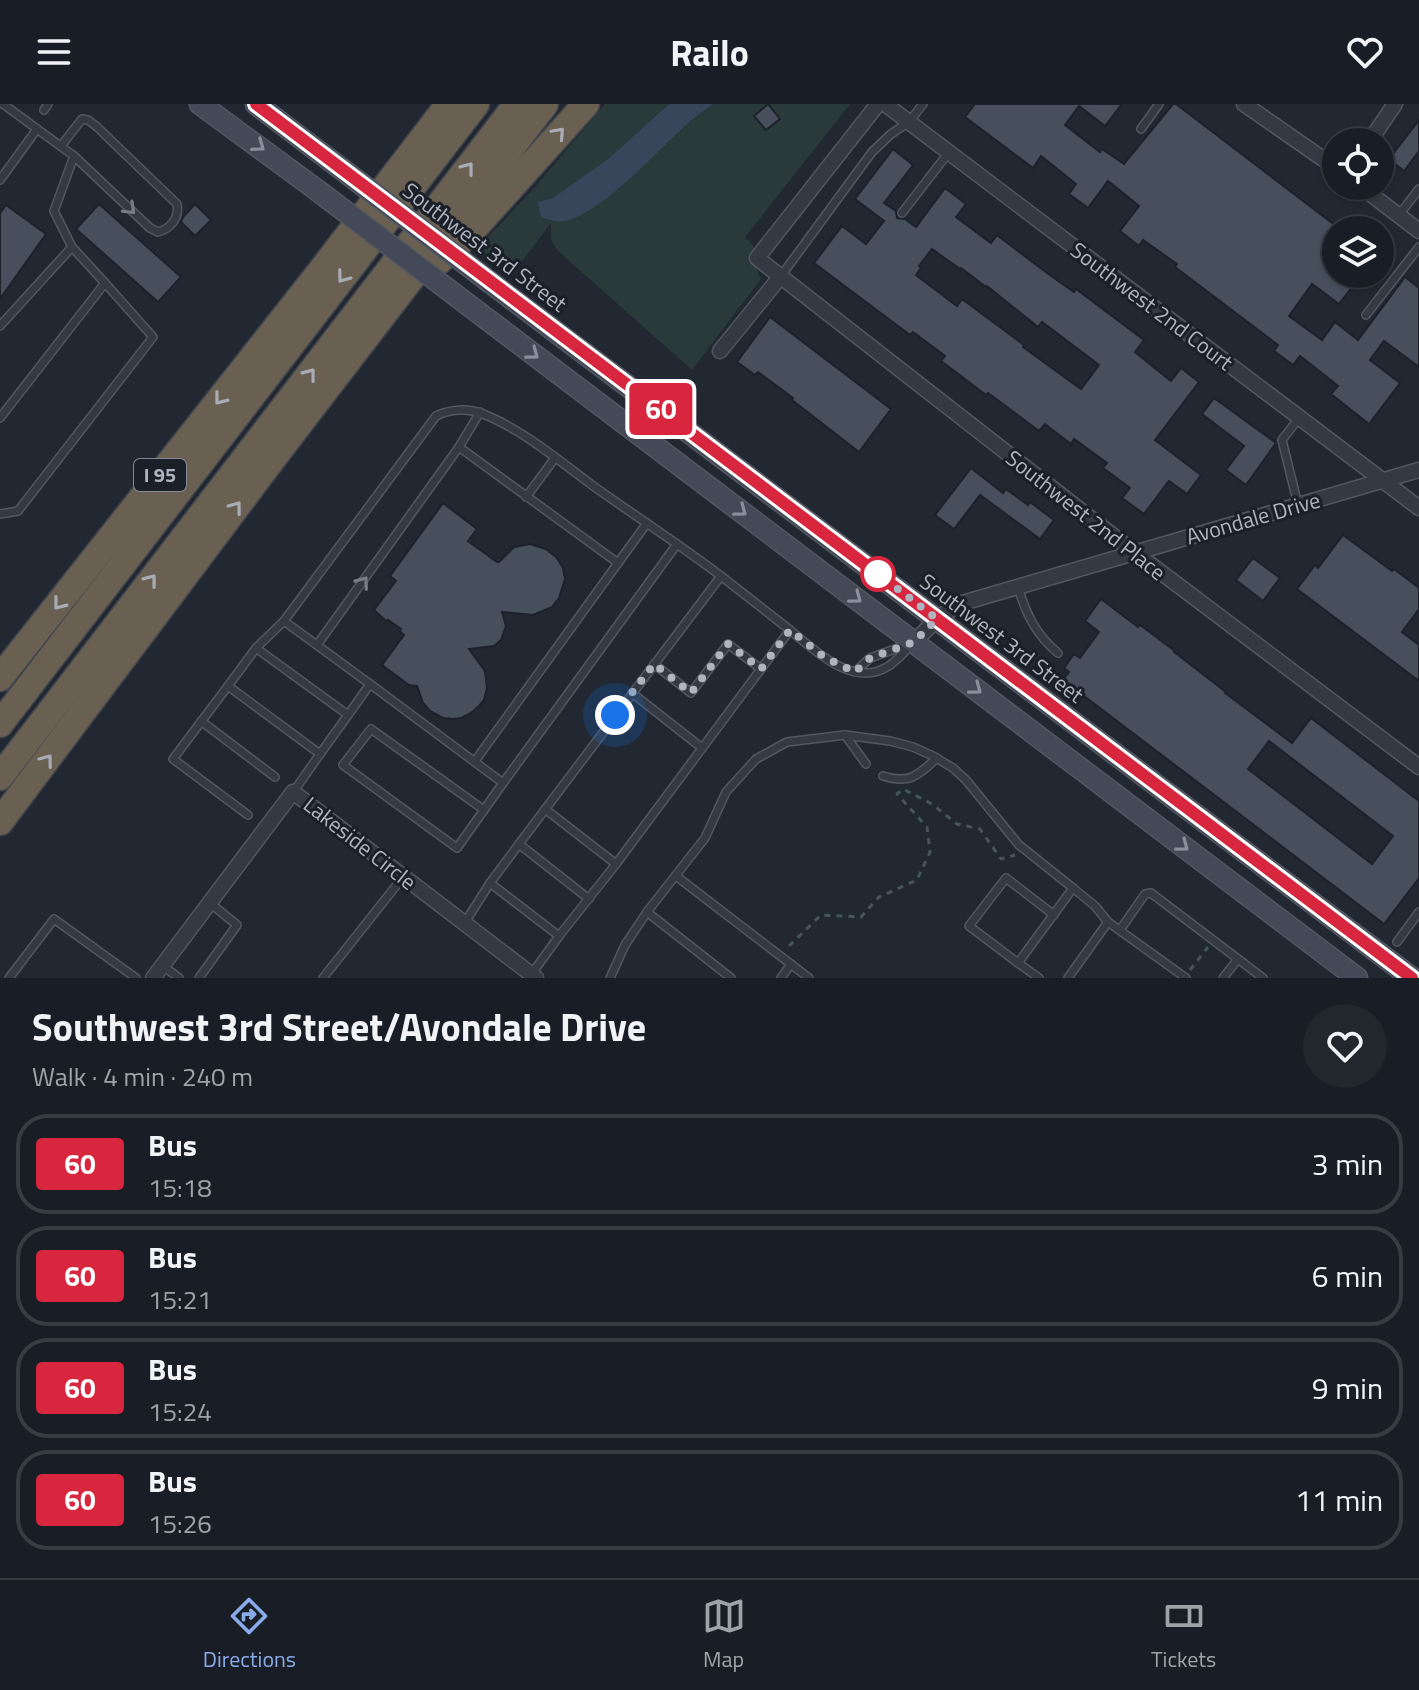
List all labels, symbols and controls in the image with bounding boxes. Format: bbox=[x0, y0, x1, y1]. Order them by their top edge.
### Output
text: Railo bbox=[670, 25, 749, 80]
icon: menu bbox=[32, 30, 76, 74]
icon: heart bbox=[1343, 30, 1387, 74]
one-way arrow bbox=[550, 128, 564, 143]
map controls bbox=[1322, 128, 1394, 288]
button: locate bbox=[1322, 128, 1394, 200]
one-way arrow bbox=[250, 137, 264, 151]
one-way arrow bbox=[459, 162, 473, 177]
street label: Southwest 3rd Street bbox=[396, 174, 575, 320]
one-way arrow bbox=[121, 200, 136, 214]
button: layers bbox=[1322, 216, 1394, 288]
street label: Southwest 2nd Court bbox=[1063, 233, 1241, 379]
one-way arrow bbox=[338, 268, 353, 282]
one-way arrow bbox=[525, 345, 539, 359]
one-way arrow bbox=[300, 368, 314, 383]
line badge: 60 bbox=[625, 383, 697, 435]
text: 60 bbox=[645, 387, 677, 430]
one-way arrow bbox=[215, 390, 229, 405]
street label: Southwest 2nd Place bbox=[998, 441, 1174, 589]
road number: I 95 bbox=[134, 459, 186, 491]
street label: Avondale Drive bbox=[1182, 483, 1324, 553]
one-way arrow bbox=[227, 501, 241, 516]
one-way arrow bbox=[732, 502, 747, 516]
unlabelled marker bbox=[861, 557, 895, 591]
street label: Southwest 3rd Street bbox=[913, 565, 1092, 711]
one-way arrow bbox=[141, 574, 155, 589]
one-way arrow bbox=[353, 576, 368, 590]
one-way arrow bbox=[847, 588, 862, 603]
one-way arrow bbox=[54, 595, 68, 610]
one-way arrow bbox=[968, 680, 982, 694]
your location bbox=[595, 695, 635, 735]
one-way arrow bbox=[37, 754, 51, 768]
street label: Lakeside Circle bbox=[296, 788, 424, 898]
one-way arrow bbox=[1175, 837, 1189, 851]
text: Southwest 3rd Street/Avondale Drive bbox=[32, 998, 646, 1056]
button: heart bbox=[1303, 1004, 1387, 1088]
text: Walk · 4 min · 240 m bbox=[32, 1057, 253, 1096]
text: Bus bbox=[148, 1122, 197, 1168]
text: 3 min bbox=[1312, 1141, 1383, 1187]
text: 60 bbox=[64, 1142, 96, 1185]
text: 15:18 bbox=[148, 1168, 212, 1207]
text: Bus bbox=[148, 1234, 197, 1280]
text: 6 min bbox=[1312, 1253, 1383, 1299]
text: 60 bbox=[64, 1254, 96, 1297]
text: 15:21 bbox=[148, 1280, 212, 1319]
text: Bus bbox=[148, 1346, 197, 1392]
text: 9 min bbox=[1312, 1365, 1383, 1411]
text: 60 bbox=[64, 1366, 96, 1409]
text: 15:24 bbox=[148, 1392, 212, 1431]
text: Bus bbox=[148, 1458, 197, 1504]
text: 11 min bbox=[1295, 1477, 1383, 1523]
text: 60 bbox=[64, 1478, 96, 1521]
text: 15:26 bbox=[148, 1504, 212, 1543]
tab: Directions bbox=[203, 1594, 296, 1676]
tab: Map bbox=[702, 1594, 746, 1676]
tab: Tickets bbox=[1151, 1594, 1216, 1676]

